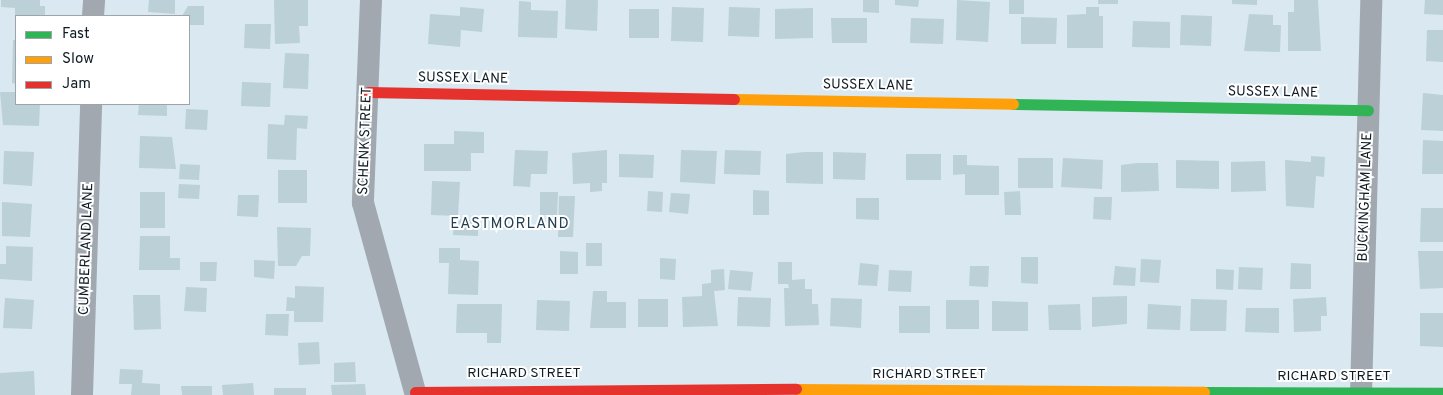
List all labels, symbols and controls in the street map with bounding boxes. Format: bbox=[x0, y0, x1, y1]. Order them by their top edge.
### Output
legend bbox=[15, 15, 190, 105]
text: Fast bbox=[62, 25, 90, 44]
text: Slow bbox=[62, 50, 94, 69]
street label: SUSSEX LANE bbox=[418, 70, 508, 88]
text: Jam bbox=[62, 75, 91, 94]
street label: SUSSEX LANE bbox=[823, 77, 913, 95]
street label: SUSSEX LANE bbox=[1228, 84, 1318, 102]
street label: SCHENK STREET bbox=[356, 87, 376, 195]
street label: BUCKINGHAM LANE bbox=[1355, 132, 1377, 262]
street label: CUMBERLAND LANE bbox=[76, 183, 98, 315]
district label: EASTMORLAND bbox=[449, 216, 571, 234]
street label: RICHARD STREET bbox=[467, 366, 581, 382]
street label: RICHARD STREET bbox=[872, 367, 986, 383]
street label: RICHARD STREET bbox=[1277, 369, 1391, 385]

